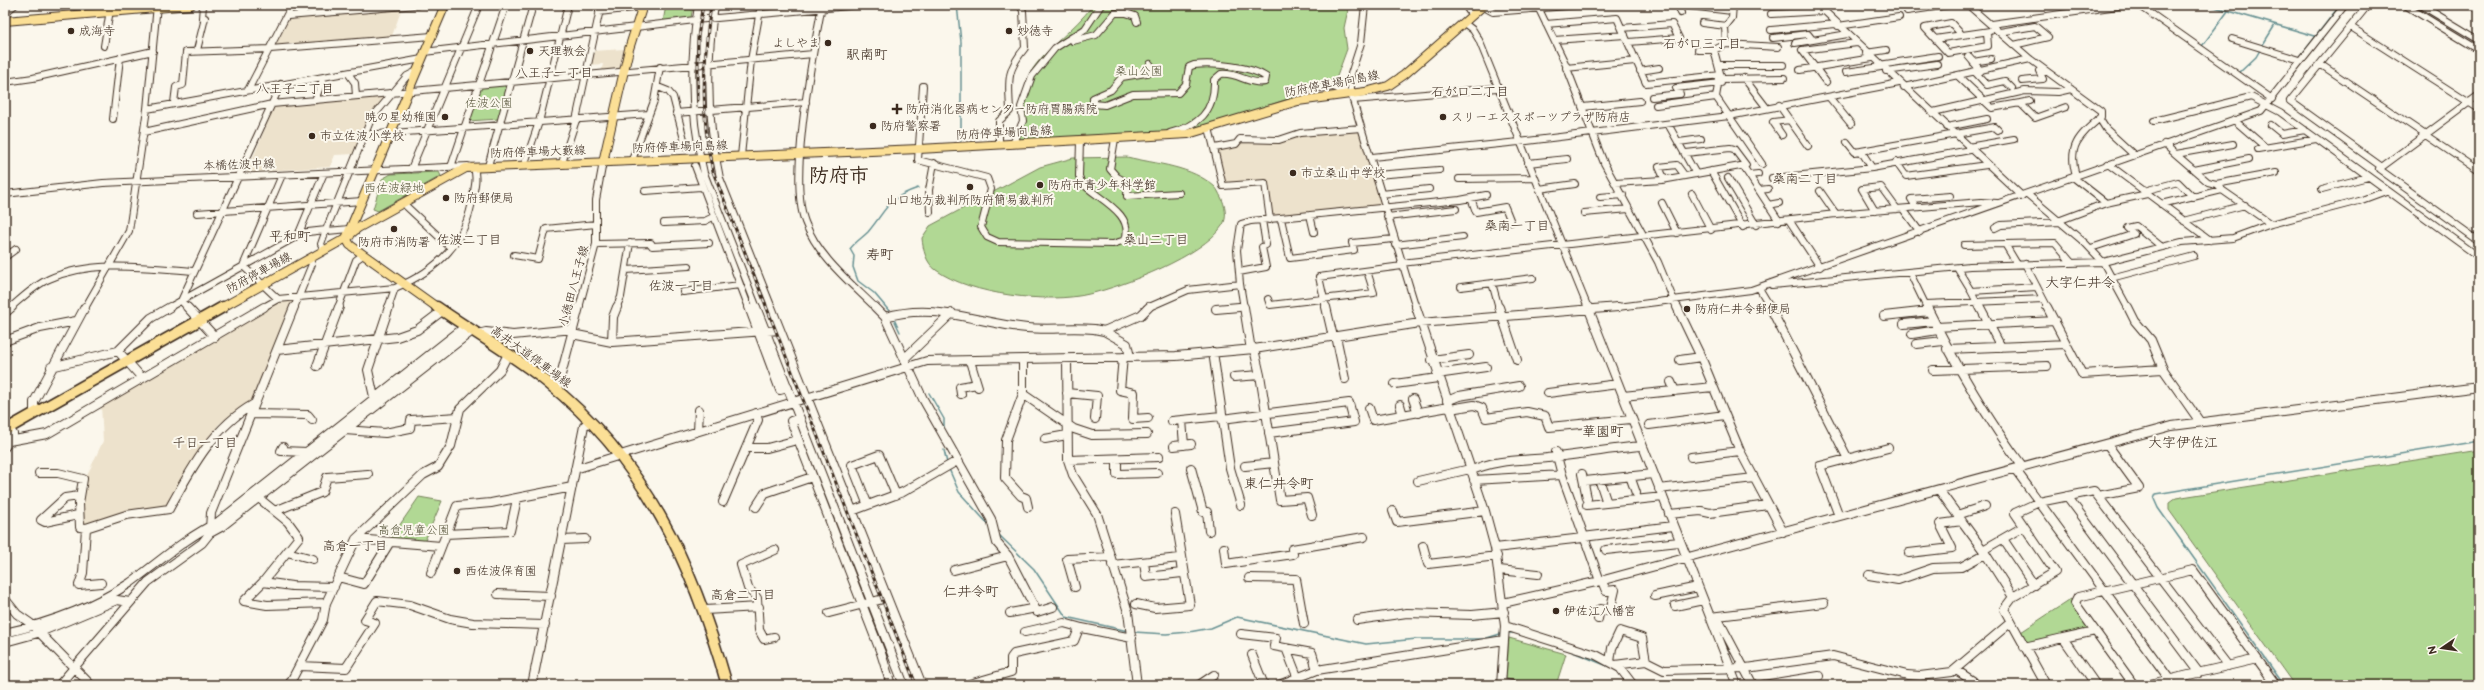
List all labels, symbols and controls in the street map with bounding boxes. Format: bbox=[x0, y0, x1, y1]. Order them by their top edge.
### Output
place label: 成海寺 bbox=[79, 24, 115, 39]
place label: 妙徳寺 bbox=[1017, 24, 1053, 39]
marker: 成海寺 bbox=[66, 26, 76, 36]
marker: 妙徳寺 bbox=[1004, 26, 1014, 36]
place label: よしやま bbox=[772, 36, 820, 51]
district label: 石が口三丁目 bbox=[1663, 36, 1741, 52]
marker: よしやま bbox=[823, 38, 833, 48]
place label: 天理教会 bbox=[538, 44, 586, 59]
marker: 天理教会 bbox=[525, 46, 535, 56]
district label: 駅南町 bbox=[846, 46, 888, 63]
park label: 桑山公園 bbox=[1115, 64, 1163, 79]
district label: 八王子一丁目 bbox=[515, 65, 593, 81]
street label: 防府停車場向島線 bbox=[1283, 67, 1381, 101]
district label: 八王子二丁目 bbox=[256, 81, 334, 97]
district label: 石が口二丁目 bbox=[1431, 84, 1509, 100]
park label: 佐波公園 bbox=[465, 96, 513, 111]
place label: 防府消化器病センター防府胃腸病院 bbox=[906, 102, 1098, 117]
marker: 防府消化器病センター防府胃腸病院 bbox=[891, 103, 903, 115]
place label: 暁の星幼稚園 bbox=[365, 110, 437, 125]
place label: スリーエススポーツプラザ防府店 bbox=[1451, 110, 1631, 125]
marker: 暁の星幼稚園 bbox=[440, 112, 450, 122]
marker: スリーエススポーツプラザ防府店 bbox=[1438, 112, 1448, 122]
place label: 防府警察署 bbox=[881, 119, 941, 134]
marker: 防府警察署 bbox=[868, 121, 878, 131]
street label: 防府停車場向島線 bbox=[956, 123, 1052, 143]
place label: 市立佐波小学校 bbox=[320, 129, 404, 144]
marker: 市立佐波小学校 bbox=[307, 131, 317, 141]
street label: 防府停車場向島線 bbox=[632, 138, 728, 156]
street label: 防府停車場大藪線 bbox=[490, 143, 586, 161]
street label: 本橋佐波中線 bbox=[203, 156, 275, 174]
district label: 防府市 bbox=[809, 164, 869, 188]
place label: 市立桑山中学校 bbox=[1301, 166, 1385, 181]
marker: 市立桑山中学校 bbox=[1288, 168, 1298, 178]
district label: 桑南二丁目 bbox=[1772, 171, 1838, 187]
place label: 防府市青少年科学館 bbox=[1048, 178, 1156, 193]
marker: 防府市青少年科学館 bbox=[1035, 180, 1045, 190]
park label: 西佐波緑地 bbox=[364, 181, 424, 196]
marker: 山口地方裁判所防府簡易裁判所 bbox=[965, 182, 975, 192]
place label: 防府郵便局 bbox=[454, 191, 514, 206]
marker: 防府郵便局 bbox=[441, 193, 451, 203]
place label: 山口地方裁判所防府簡易裁判所 bbox=[886, 193, 1054, 208]
district label: 桑南一丁目 bbox=[1484, 218, 1550, 234]
marker: 防府市消防署 bbox=[389, 224, 399, 234]
district label: 平和町 bbox=[269, 228, 311, 245]
district label: 佐波二丁目 bbox=[436, 232, 502, 248]
district label: 桑山二丁目 bbox=[1123, 232, 1189, 248]
place label: 防府市消防署 bbox=[358, 235, 430, 250]
street label: 小徳田八王子線 bbox=[556, 243, 592, 329]
district label: 寿町 bbox=[866, 246, 894, 263]
street label: 防府停車場線 bbox=[224, 249, 294, 297]
district label: 大字仁井令 bbox=[2045, 274, 2115, 291]
district label: 佐波一丁目 bbox=[648, 278, 714, 294]
place label: 防府仁井令郵便局 bbox=[1695, 302, 1791, 317]
marker: 防府仁井令郵便局 bbox=[1682, 304, 1692, 314]
street label: 高井大道停車場線 bbox=[488, 323, 574, 391]
district label: 華園町 bbox=[1582, 423, 1624, 440]
district label: 大字伊佐江 bbox=[2148, 434, 2218, 451]
district label: 千日一丁目 bbox=[172, 435, 238, 451]
district label: 東仁井令町 bbox=[1244, 475, 1314, 492]
park label: 高倉児童公園 bbox=[378, 523, 450, 538]
district label: 高倉一丁目 bbox=[322, 538, 388, 554]
place label: 西佐波保育園 bbox=[465, 564, 537, 579]
marker: 西佐波保育園 bbox=[452, 566, 462, 576]
district label: 仁井令町 bbox=[943, 583, 999, 600]
district label: 高倉二丁目 bbox=[710, 587, 776, 603]
place label: 伊佐江八幡宮 bbox=[1564, 604, 1636, 619]
marker: 伊佐江八幡宮 bbox=[1551, 606, 1561, 616]
north arrow bbox=[2422, 628, 2462, 668]
text: N bbox=[2425, 645, 2440, 656]

